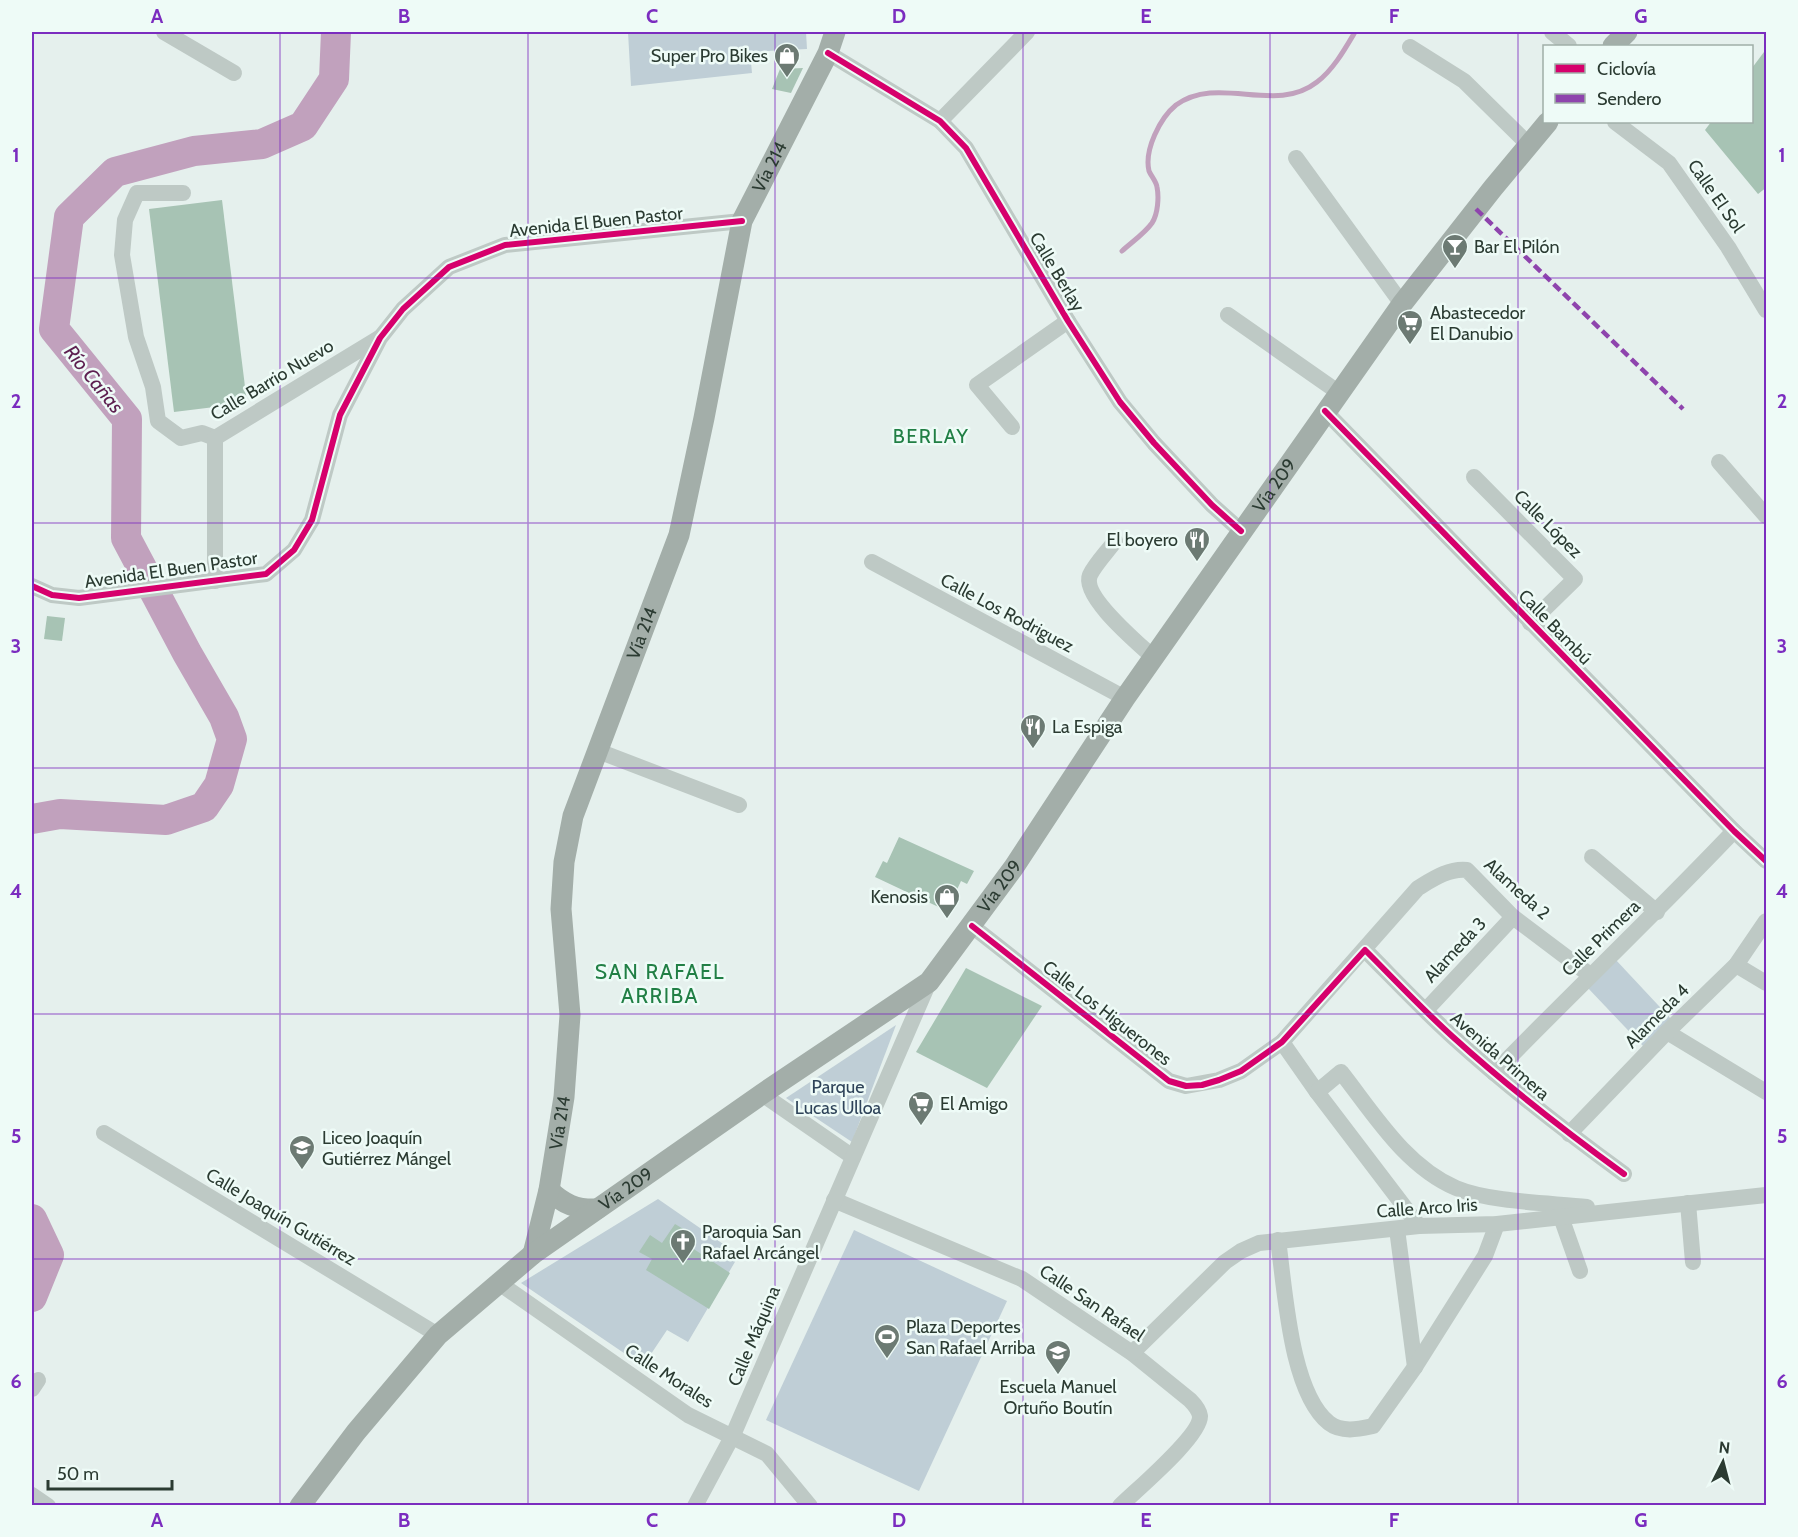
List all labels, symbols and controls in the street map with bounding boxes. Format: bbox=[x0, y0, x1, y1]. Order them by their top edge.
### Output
text: A bbox=[151, 4, 164, 28]
text: B bbox=[398, 4, 410, 28]
text: C bbox=[646, 4, 658, 28]
text: D bbox=[892, 4, 906, 28]
text: E bbox=[1140, 4, 1152, 28]
text: F bbox=[1389, 4, 1400, 28]
text: G bbox=[1634, 4, 1648, 28]
shop icon: Super Pro Bikes bbox=[772, 41, 802, 79]
place label: Super Pro Bikes bbox=[651, 45, 768, 67]
legend bbox=[1543, 45, 1753, 123]
text: Ciclovía bbox=[1597, 58, 1656, 80]
text: Sendero bbox=[1597, 88, 1661, 110]
street label: Vía 214 bbox=[748, 138, 792, 196]
text: 1 bbox=[12, 143, 20, 167]
text: 1 bbox=[1778, 143, 1786, 167]
street label: Calle El Sol bbox=[1683, 155, 1750, 237]
street label: Avenida El Buen Pastor bbox=[508, 202, 684, 242]
street label: Calle Berlay bbox=[1025, 228, 1089, 316]
bar icon: Bar El Pilón bbox=[1440, 232, 1470, 270]
place label: Bar El Pilón bbox=[1474, 236, 1560, 258]
place label: Abastecedor El Danubio bbox=[1430, 302, 1526, 345]
supermarket icon: Abastecedor El Danubio bbox=[1395, 308, 1425, 346]
street label: Calle Barrio Nuevo bbox=[207, 335, 338, 425]
water label: Río Cañas bbox=[59, 340, 129, 418]
text: 2 bbox=[11, 389, 21, 413]
text: 2 bbox=[1777, 389, 1787, 413]
district label: BERLAY bbox=[893, 424, 969, 448]
street label: Vía 209 bbox=[1248, 454, 1301, 517]
street label: Calle López bbox=[1509, 485, 1587, 563]
restaurant icon: El boyero bbox=[1182, 525, 1212, 563]
place label: El boyero bbox=[1107, 529, 1178, 551]
street label: Avenida El Buen Pastor bbox=[83, 547, 259, 593]
street label: Calle Los Rodriguez bbox=[937, 569, 1078, 658]
street label: Calle Bambú bbox=[1514, 585, 1596, 669]
street label: Vía 214 bbox=[622, 604, 662, 662]
text: 3 bbox=[11, 634, 21, 658]
text: 3 bbox=[1777, 634, 1787, 658]
restaurant icon: La Espiga bbox=[1018, 712, 1048, 750]
place label: La Espiga bbox=[1052, 716, 1123, 738]
street label: Alameda 2 bbox=[1480, 854, 1554, 924]
street label: Vía 209 bbox=[973, 856, 1027, 917]
text: 4 bbox=[10, 879, 22, 903]
text: 4 bbox=[1776, 879, 1788, 903]
shop icon: Kenosis bbox=[932, 882, 962, 920]
place label: Kenosis bbox=[871, 886, 928, 908]
street label: Calle Primera bbox=[1557, 895, 1645, 981]
street label: Alameda 3 bbox=[1419, 913, 1491, 987]
street label: Calle Los Higuerones bbox=[1038, 956, 1176, 1070]
district label: SAN RAFAEL ARRIBA bbox=[595, 959, 725, 1008]
street label: Alameda 4 bbox=[1620, 979, 1694, 1053]
street label: Avenida Primera bbox=[1446, 1007, 1554, 1105]
park label: Parque Lucas Ulloa bbox=[795, 1076, 882, 1119]
supermarket icon: El Amigo bbox=[906, 1089, 936, 1127]
place label: El Amigo bbox=[940, 1093, 1008, 1115]
street label: Vía 214 bbox=[545, 1094, 575, 1151]
text: 5 bbox=[11, 1124, 21, 1148]
text: 5 bbox=[1777, 1124, 1787, 1148]
place label: Liceo Joaquín Gutiérrez Mángel bbox=[322, 1127, 452, 1170]
school or university icon: Liceo Joaquín Gutiérrez Mángel bbox=[287, 1133, 317, 1171]
street label: Vía 209 bbox=[595, 1163, 657, 1215]
street label: Calle Joaquín Gutiérrez bbox=[202, 1164, 360, 1271]
street label: Calle Arco Iris bbox=[1376, 1193, 1478, 1223]
place label: Paroquia San Rafael Arcángel bbox=[702, 1221, 820, 1264]
church icon: Paroquia San Rafael Arcángel bbox=[668, 1227, 698, 1265]
street label: Calle San Rafael bbox=[1035, 1260, 1149, 1347]
street label: Calle Máquina bbox=[723, 1282, 785, 1389]
place label: Plaza Deportes San Rafael Arriba bbox=[906, 1316, 1036, 1359]
sports icon: Plaza Deportes San Rafael Arriba bbox=[872, 1322, 902, 1360]
school or university icon: Escuela Manuel Ortuño Boutín bbox=[1043, 1338, 1073, 1376]
street label: Calle Morales bbox=[621, 1339, 717, 1413]
text: 6 bbox=[10, 1369, 22, 1393]
text: 6 bbox=[1776, 1369, 1788, 1393]
place label: Escuela Manuel Ortuño Boutín bbox=[999, 1376, 1117, 1419]
north arrow bbox=[1693, 1432, 1753, 1492]
text: N bbox=[1718, 1438, 1731, 1458]
scale bar bbox=[48, 1453, 172, 1491]
text: 50 m bbox=[57, 1463, 99, 1485]
text: A bbox=[151, 1508, 164, 1532]
text: B bbox=[398, 1508, 410, 1532]
text: C bbox=[646, 1508, 658, 1532]
text: D bbox=[892, 1508, 906, 1532]
text: E bbox=[1140, 1508, 1152, 1532]
text: F bbox=[1389, 1508, 1400, 1532]
text: G bbox=[1634, 1508, 1648, 1532]

